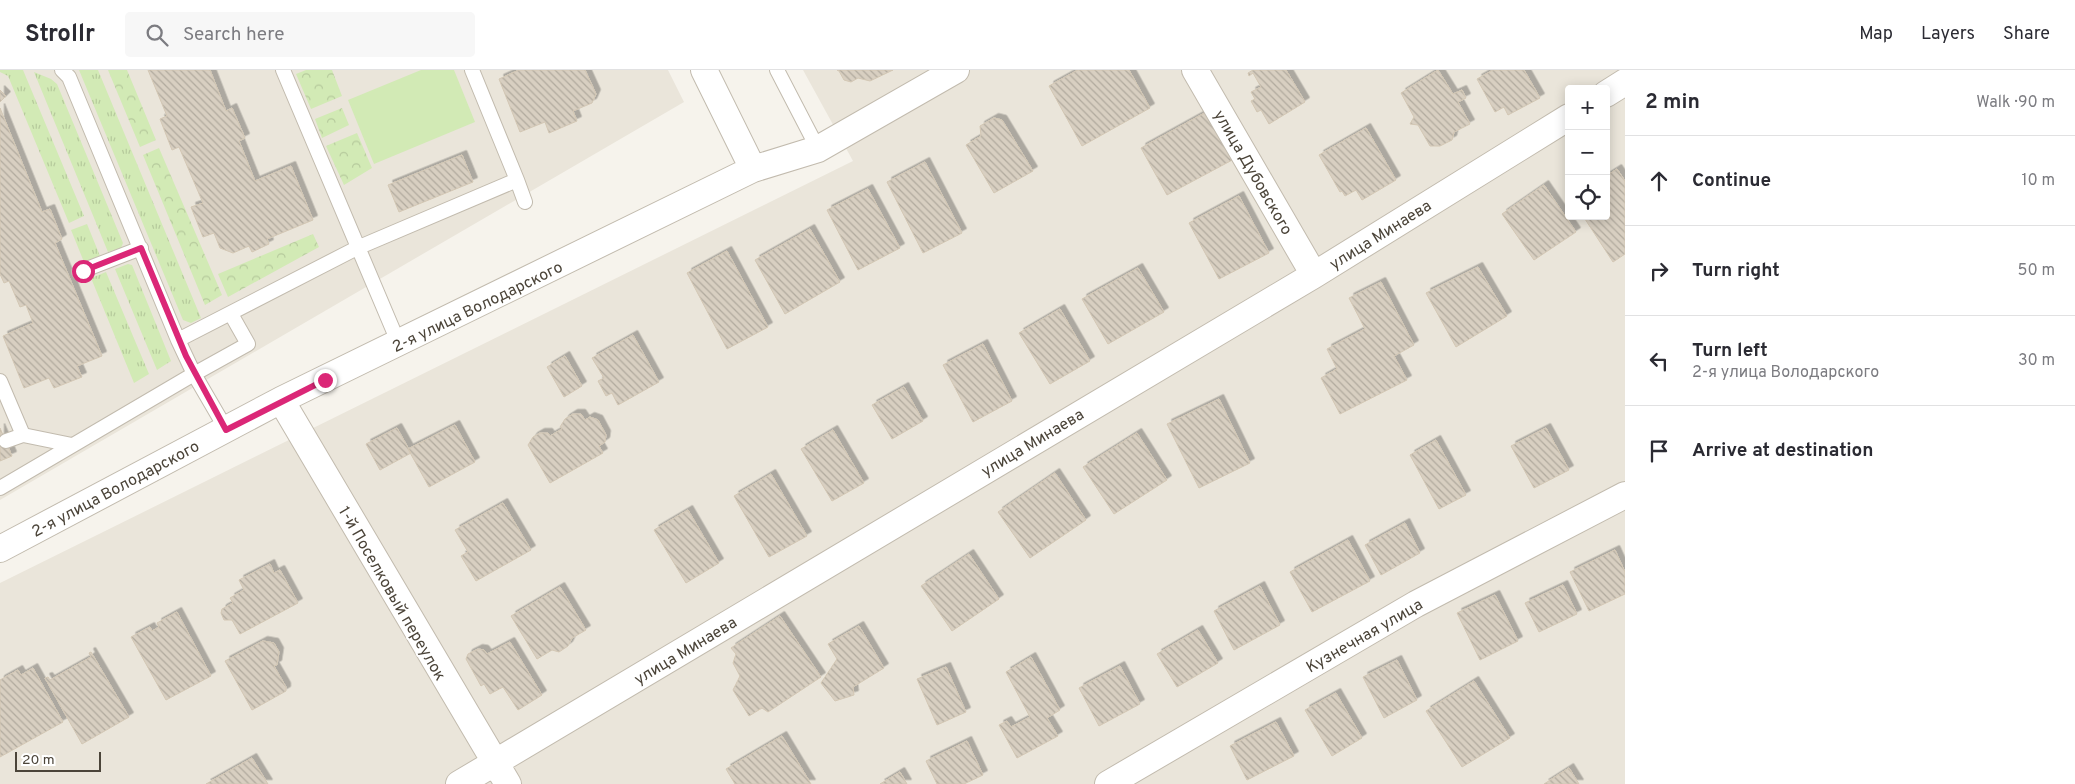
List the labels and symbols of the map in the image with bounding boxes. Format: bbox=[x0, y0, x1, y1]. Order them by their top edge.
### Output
street label: улица Дубовского bbox=[1208, 107, 1296, 239]
street label: улица Минаева bbox=[1326, 196, 1436, 275]
street label: 2-я улица Володарского bbox=[389, 258, 566, 358]
route start bbox=[72, 260, 95, 283]
route end bbox=[314, 369, 337, 392]
street label: улица Минаева bbox=[978, 405, 1088, 482]
street label: 2-я улица Володарского bbox=[29, 437, 203, 543]
street label: 1-й Поселковый переулок bbox=[333, 503, 449, 685]
street label: Кузнечная улица bbox=[1303, 595, 1427, 678]
street label: улица Минаева bbox=[631, 613, 741, 690]
scale bar bbox=[15, 749, 101, 772]

